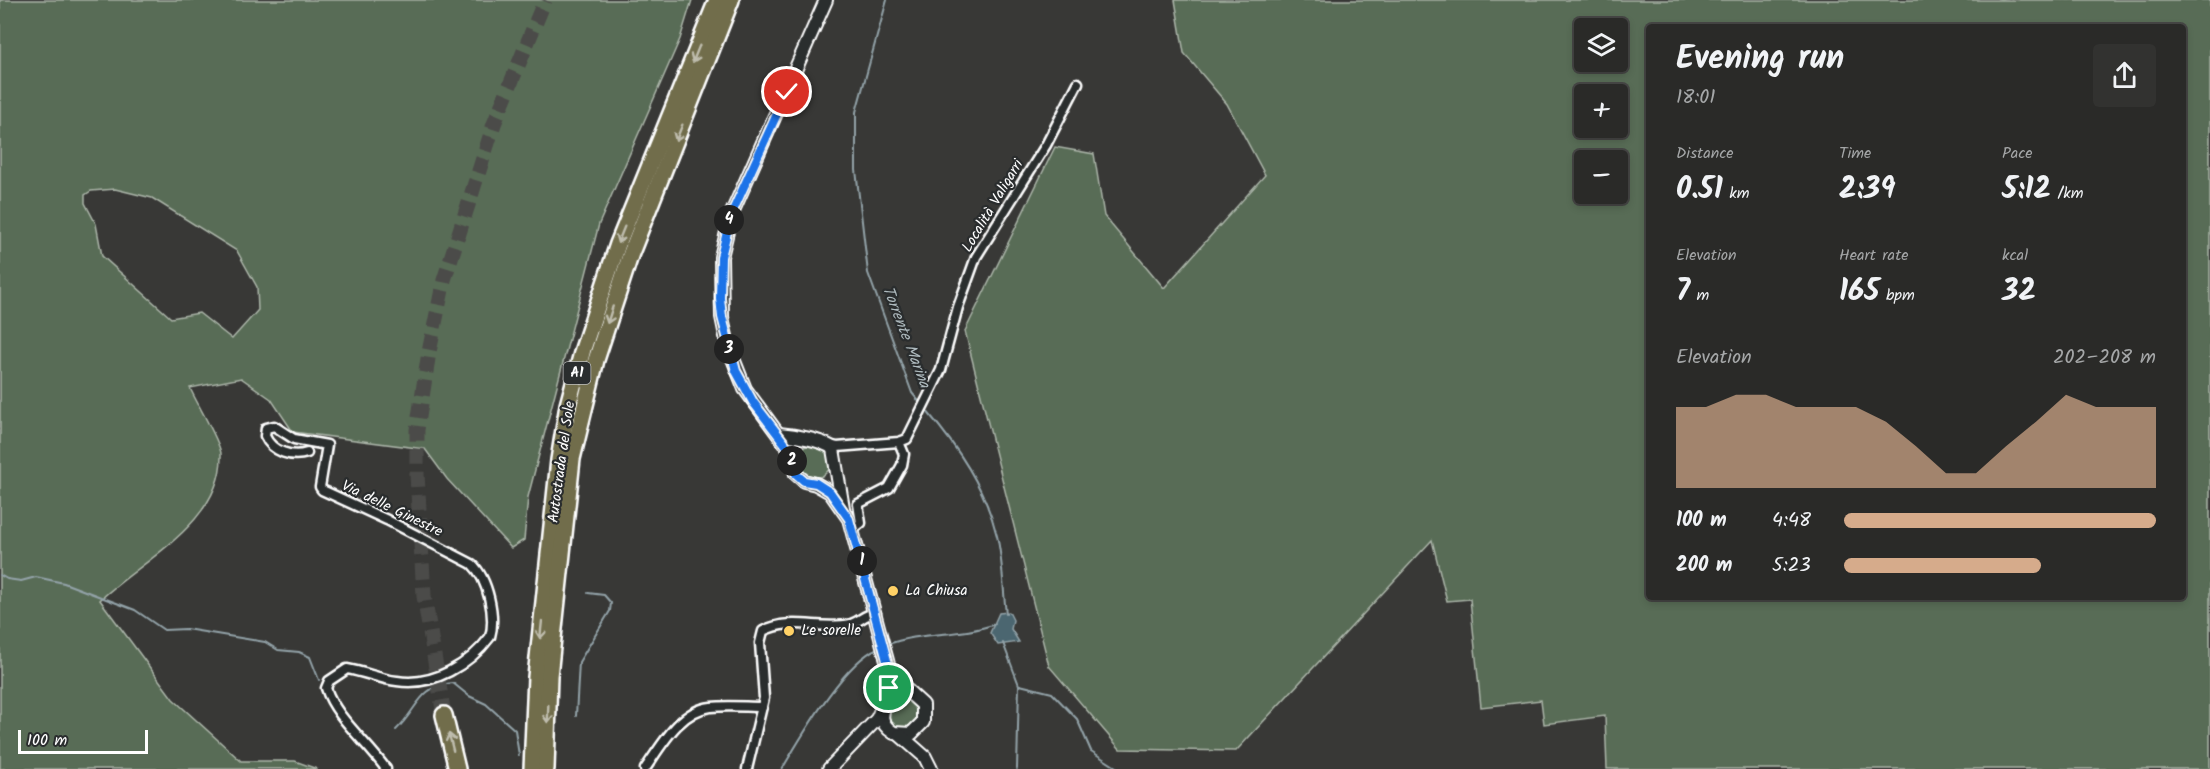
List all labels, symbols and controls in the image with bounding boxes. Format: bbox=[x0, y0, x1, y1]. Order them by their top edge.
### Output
map controls bbox=[1574, 18, 1628, 204]
button: layers bbox=[1574, 18, 1628, 72]
text: Evening run bbox=[1676, 33, 1844, 86]
button: share bbox=[2093, 44, 2156, 107]
one-way arrow bbox=[690, 45, 701, 63]
pin bbox=[761, 66, 812, 117]
icon: check bbox=[770, 75, 803, 108]
text: 18:01 bbox=[1676, 82, 1716, 114]
button: + bbox=[1574, 84, 1628, 138]
one-way arrow bbox=[673, 123, 684, 141]
text: Distance bbox=[1676, 141, 1734, 166]
text: Time bbox=[1839, 141, 1871, 166]
text: Pace bbox=[2002, 141, 2033, 166]
button: − bbox=[1574, 150, 1628, 204]
street label: Località Valigarri bbox=[956, 154, 1031, 257]
text: 0.51 bbox=[1676, 166, 1723, 214]
text: 2:39 bbox=[1839, 166, 1895, 214]
text: 5:12 bbox=[2002, 166, 2051, 214]
text: km bbox=[1723, 181, 1749, 206]
text: /km bbox=[2051, 181, 2083, 206]
pin: 4 bbox=[714, 205, 744, 235]
text: 4 bbox=[725, 207, 733, 232]
one-way arrow bbox=[615, 225, 626, 243]
text: Elevation bbox=[1676, 243, 1737, 268]
text: Heart rate bbox=[1839, 243, 1909, 268]
text: kcal bbox=[2002, 243, 2028, 268]
text: 7 bbox=[1676, 268, 1690, 316]
text: 165 bbox=[1839, 268, 1880, 316]
text: 32 bbox=[2002, 268, 2036, 316]
water label: Torrente Marina bbox=[875, 282, 937, 393]
text: m bbox=[1690, 283, 1709, 308]
text: bpm bbox=[1880, 283, 1915, 308]
one-way arrow bbox=[604, 305, 615, 324]
pin: 3 bbox=[714, 334, 744, 364]
text: 3 bbox=[725, 336, 733, 361]
text: Elevation bbox=[1676, 342, 1752, 374]
text: 202–208 m bbox=[2053, 342, 2156, 374]
road number: A1 bbox=[564, 362, 590, 384]
street label: Autostrada del Sole bbox=[542, 399, 582, 524]
pin: 2 bbox=[777, 446, 807, 476]
text: 2 bbox=[787, 448, 797, 473]
street label: Via delle Ginestre bbox=[337, 474, 447, 544]
text: 100 m bbox=[1676, 505, 1727, 537]
text: 4:48 bbox=[1772, 505, 1811, 537]
pin: 1 bbox=[847, 546, 877, 576]
text: 1 bbox=[860, 548, 864, 573]
text: 200 m bbox=[1676, 550, 1732, 582]
text: 5:23 bbox=[1772, 550, 1811, 582]
place label: La Chiusa bbox=[905, 579, 967, 603]
marker: La Chiusa bbox=[886, 584, 900, 598]
one-way arrow bbox=[535, 619, 546, 639]
place label: Le sorelle bbox=[801, 619, 861, 643]
marker: Le sorelle bbox=[782, 624, 796, 638]
pin bbox=[863, 662, 914, 713]
icon: arrive bbox=[872, 671, 905, 704]
one-way arrow bbox=[542, 703, 553, 723]
scale bar bbox=[18, 727, 148, 754]
text: 100 m bbox=[27, 728, 67, 753]
one-way arrow bbox=[444, 733, 456, 752]

